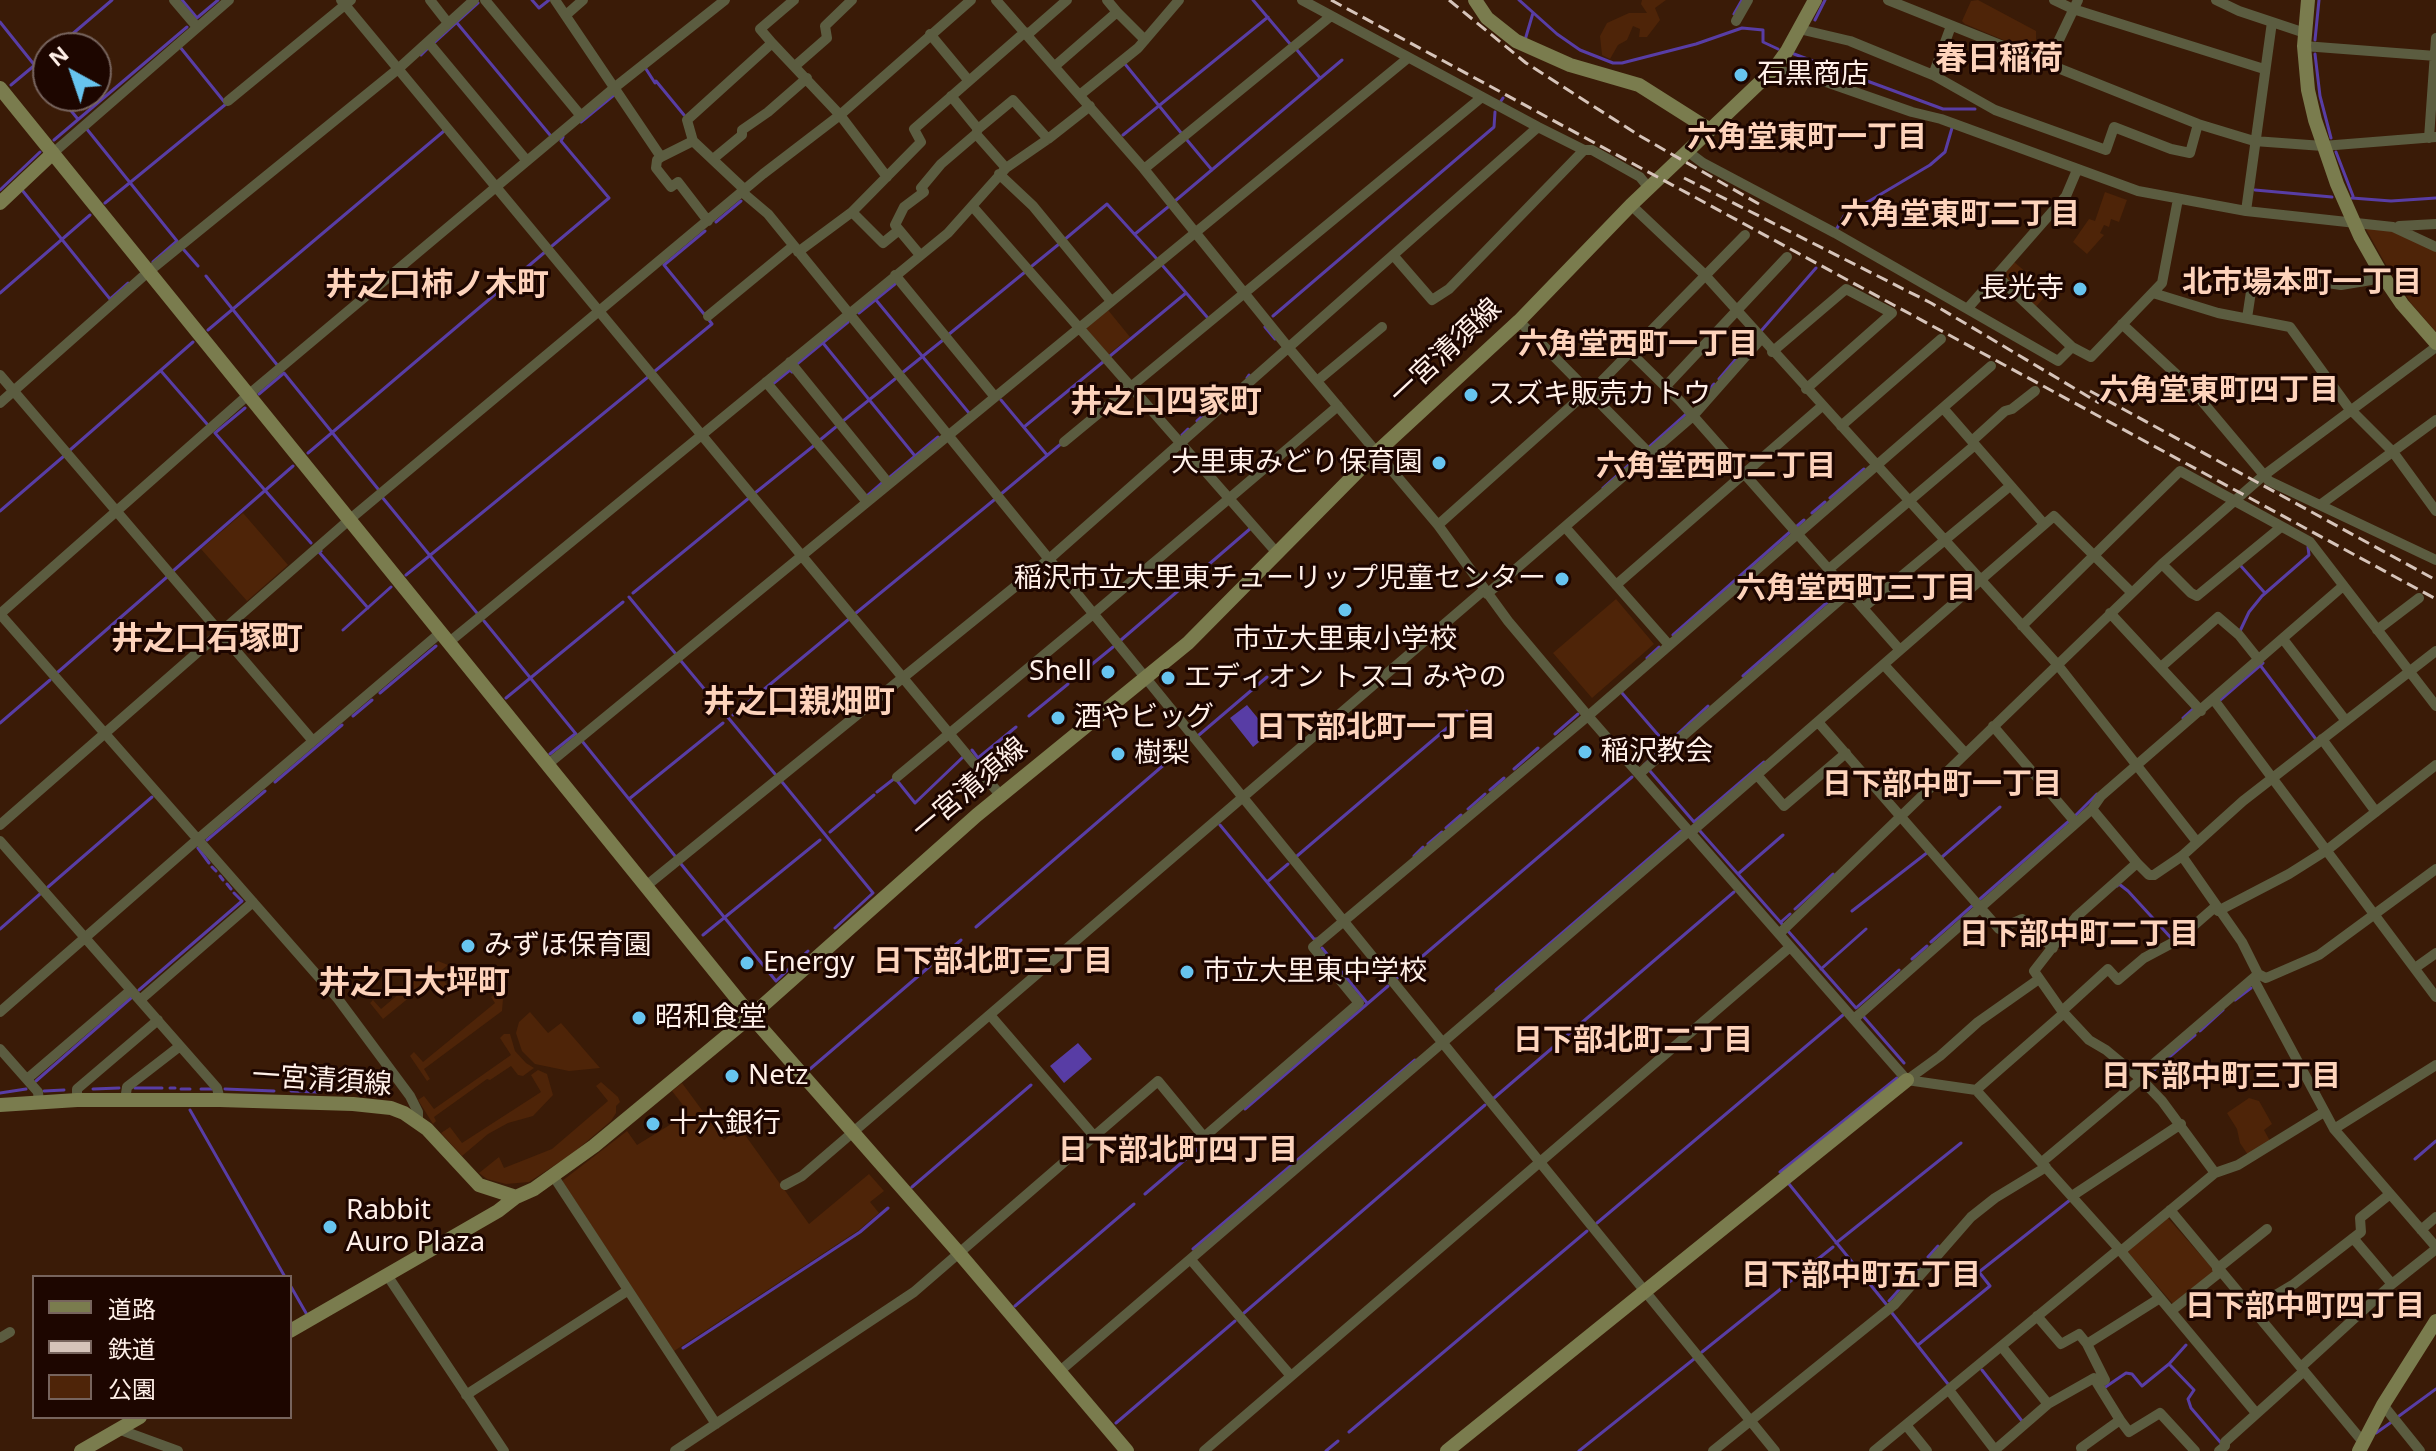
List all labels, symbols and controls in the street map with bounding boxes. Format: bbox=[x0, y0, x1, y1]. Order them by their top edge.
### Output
north arrow bbox=[32, 32, 112, 112]
text: N bbox=[41, 38, 74, 72]
district label: 春日稲荷 bbox=[1935, 41, 2063, 79]
place label: 石黒商店 bbox=[1757, 58, 1869, 92]
marker: 石黒商店 bbox=[1732, 66, 1750, 84]
district label: 六角堂東町一丁目 bbox=[1687, 120, 1927, 156]
district label: 六角堂東町二丁目 bbox=[1840, 197, 2080, 233]
district label: 北市場本町一丁目 bbox=[2182, 265, 2422, 301]
district label: 井之口柿ノ木町 bbox=[325, 267, 549, 305]
place label: 長光寺 bbox=[1980, 272, 2064, 306]
marker: 長光寺 bbox=[2071, 280, 2089, 298]
street label: 一宮清須線 bbox=[1383, 292, 1509, 412]
district label: 六角堂西町一丁目 bbox=[1518, 327, 1758, 363]
district label: 六角堂東町四丁目 bbox=[2099, 373, 2339, 409]
place label: スズキ販売カトウ bbox=[1487, 378, 1711, 412]
district label: 井之口四家町 bbox=[1070, 384, 1262, 422]
marker: スズキ販売カトウ bbox=[1462, 386, 1480, 404]
place label: 大里東みどり保育園 bbox=[1171, 446, 1423, 480]
district label: 六角堂西町二丁目 bbox=[1596, 449, 1836, 485]
marker: 大里東みどり保育園 bbox=[1430, 454, 1448, 472]
place label: 稲沢市立大里東チューリップ児童センター bbox=[1014, 562, 1546, 596]
marker: 稲沢市立大里東チューリップ児童センター bbox=[1553, 570, 1571, 588]
district label: 六角堂西町三丁目 bbox=[1736, 571, 1976, 607]
marker: 市立大里東小学校 bbox=[1336, 601, 1354, 619]
district label: 井之口石塚町 bbox=[111, 621, 303, 659]
place label: 市立大里東小学校 bbox=[1233, 623, 1457, 657]
place label: Shell bbox=[1029, 655, 1092, 689]
place label: エディオン トスコ みやの bbox=[1184, 661, 1507, 695]
marker: Shell bbox=[1099, 663, 1117, 681]
marker: エディオン トスコ みやの bbox=[1159, 669, 1177, 687]
district label: 井之口親畑町 bbox=[703, 684, 895, 722]
place label: 酒やビッグ bbox=[1074, 701, 1214, 735]
marker: 酒やビッグ bbox=[1049, 709, 1067, 727]
district label: 日下部北町一丁目 bbox=[1256, 710, 1496, 746]
street label: 一宮清須線 bbox=[906, 731, 1034, 847]
place label: 稲沢教会 bbox=[1601, 735, 1713, 769]
place label: 樹梨 bbox=[1134, 737, 1190, 771]
marker: 稲沢教会 bbox=[1576, 743, 1594, 761]
marker: 樹梨 bbox=[1109, 745, 1127, 763]
district label: 日下部中町一丁目 bbox=[1822, 767, 2062, 803]
district label: 日下部中町二丁目 bbox=[1959, 917, 2199, 953]
place label: みずほ保育園 bbox=[484, 929, 652, 963]
marker: みずほ保育園 bbox=[459, 937, 477, 955]
district label: 日下部北町三丁目 bbox=[873, 944, 1113, 980]
place label: Energy bbox=[763, 946, 854, 980]
marker: Energy bbox=[738, 954, 756, 972]
place label: 市立大里東中学校 bbox=[1203, 955, 1427, 989]
marker: 市立大里東中学校 bbox=[1178, 963, 1196, 981]
district label: 井之口大坪町 bbox=[318, 965, 510, 1003]
place label: 昭和食堂 bbox=[655, 1001, 767, 1035]
marker: 昭和食堂 bbox=[630, 1009, 648, 1027]
district label: 日下部北町二丁目 bbox=[1513, 1023, 1753, 1059]
street label: 一宮清須線 bbox=[251, 1059, 393, 1103]
place label: Netz bbox=[748, 1059, 808, 1093]
district label: 日下部中町三丁目 bbox=[2101, 1059, 2341, 1095]
marker: Netz bbox=[723, 1067, 741, 1085]
place label: 十六銀行 bbox=[669, 1107, 781, 1141]
marker: 十六銀行 bbox=[644, 1115, 662, 1133]
district label: 日下部北町四丁目 bbox=[1058, 1133, 1298, 1169]
place label: Rabbit Auro Plaza bbox=[346, 1194, 485, 1260]
marker: Rabbit Auro Plaza bbox=[321, 1218, 339, 1236]
district label: 日下部中町五丁目 bbox=[1741, 1258, 1981, 1294]
legend bbox=[32, 1275, 292, 1419]
district label: 日下部中町四丁目 bbox=[2185, 1289, 2425, 1325]
text: 道路 bbox=[108, 1292, 156, 1325]
text: 鉄道 bbox=[108, 1332, 156, 1365]
text: 公園 bbox=[108, 1372, 156, 1405]

